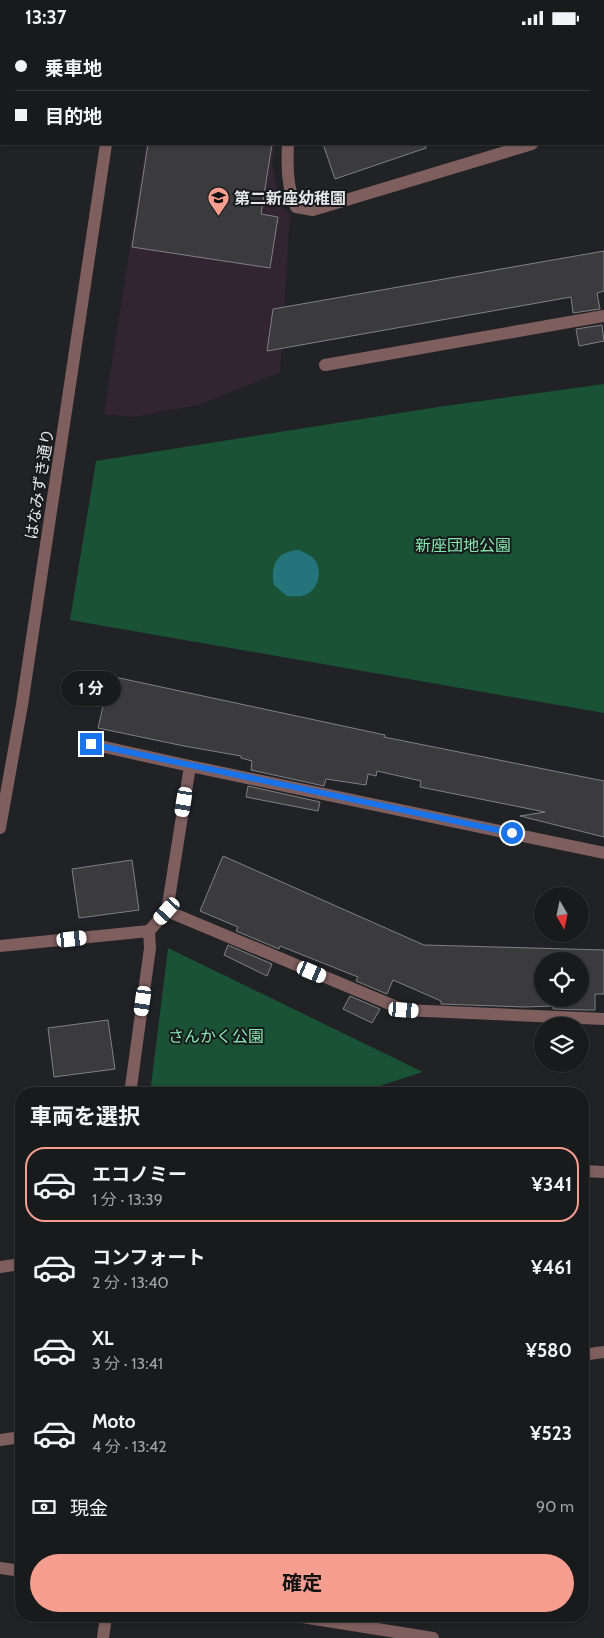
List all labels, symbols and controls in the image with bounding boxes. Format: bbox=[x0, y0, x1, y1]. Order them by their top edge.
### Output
text: 13:37 bbox=[25, 6, 66, 29]
text: 乗車地 bbox=[45, 57, 102, 80]
text: 目的地 bbox=[45, 105, 102, 128]
school or university icon: 第二新座幼稚園 bbox=[206, 186, 230, 217]
place label: 第二新座幼稚園 bbox=[234, 189, 346, 208]
street label: はなみずき通り bbox=[21, 427, 58, 541]
park label: 新座団地公園 bbox=[415, 536, 511, 555]
callout: 1 分 bbox=[61, 671, 121, 707]
text: 1 分 bbox=[78, 679, 104, 698]
route end bbox=[80, 733, 102, 755]
car bbox=[174, 786, 193, 818]
route start bbox=[501, 822, 523, 844]
north arrow bbox=[534, 887, 589, 943]
map controls bbox=[534, 887, 589, 1072]
car bbox=[151, 895, 182, 927]
car bbox=[56, 930, 87, 948]
button: locate bbox=[534, 952, 589, 1007]
car bbox=[295, 959, 328, 985]
car bbox=[133, 985, 152, 1017]
car bbox=[388, 1001, 419, 1019]
button: layers bbox=[534, 1017, 589, 1072]
park label: さんかく公園 bbox=[168, 1027, 264, 1046]
text: 車両を選択 bbox=[30, 1103, 140, 1130]
icon: car bbox=[32, 1162, 77, 1207]
text: エコノミー bbox=[92, 1163, 187, 1186]
text: ¥341 bbox=[532, 1173, 572, 1196]
text: 1 分 · 13:39 bbox=[92, 1190, 163, 1209]
icon: car bbox=[32, 1245, 77, 1290]
text: コンフォート bbox=[92, 1246, 205, 1269]
text: ¥461 bbox=[531, 1256, 572, 1279]
text: 2 分 · 13:40 bbox=[92, 1273, 169, 1292]
text: XL bbox=[92, 1327, 113, 1350]
icon: car bbox=[32, 1328, 77, 1373]
text: ¥580 bbox=[525, 1339, 572, 1362]
text: 3 分 · 13:41 bbox=[92, 1354, 163, 1373]
text: Moto bbox=[92, 1410, 136, 1433]
icon: car bbox=[32, 1411, 77, 1456]
text: ¥523 bbox=[530, 1422, 572, 1445]
text: 4 分 · 13:42 bbox=[92, 1437, 167, 1456]
icon: cash bbox=[30, 1493, 58, 1521]
text: 現金 bbox=[70, 1497, 108, 1520]
text: 90 m bbox=[536, 1497, 574, 1516]
button: 確定 bbox=[30, 1554, 574, 1612]

